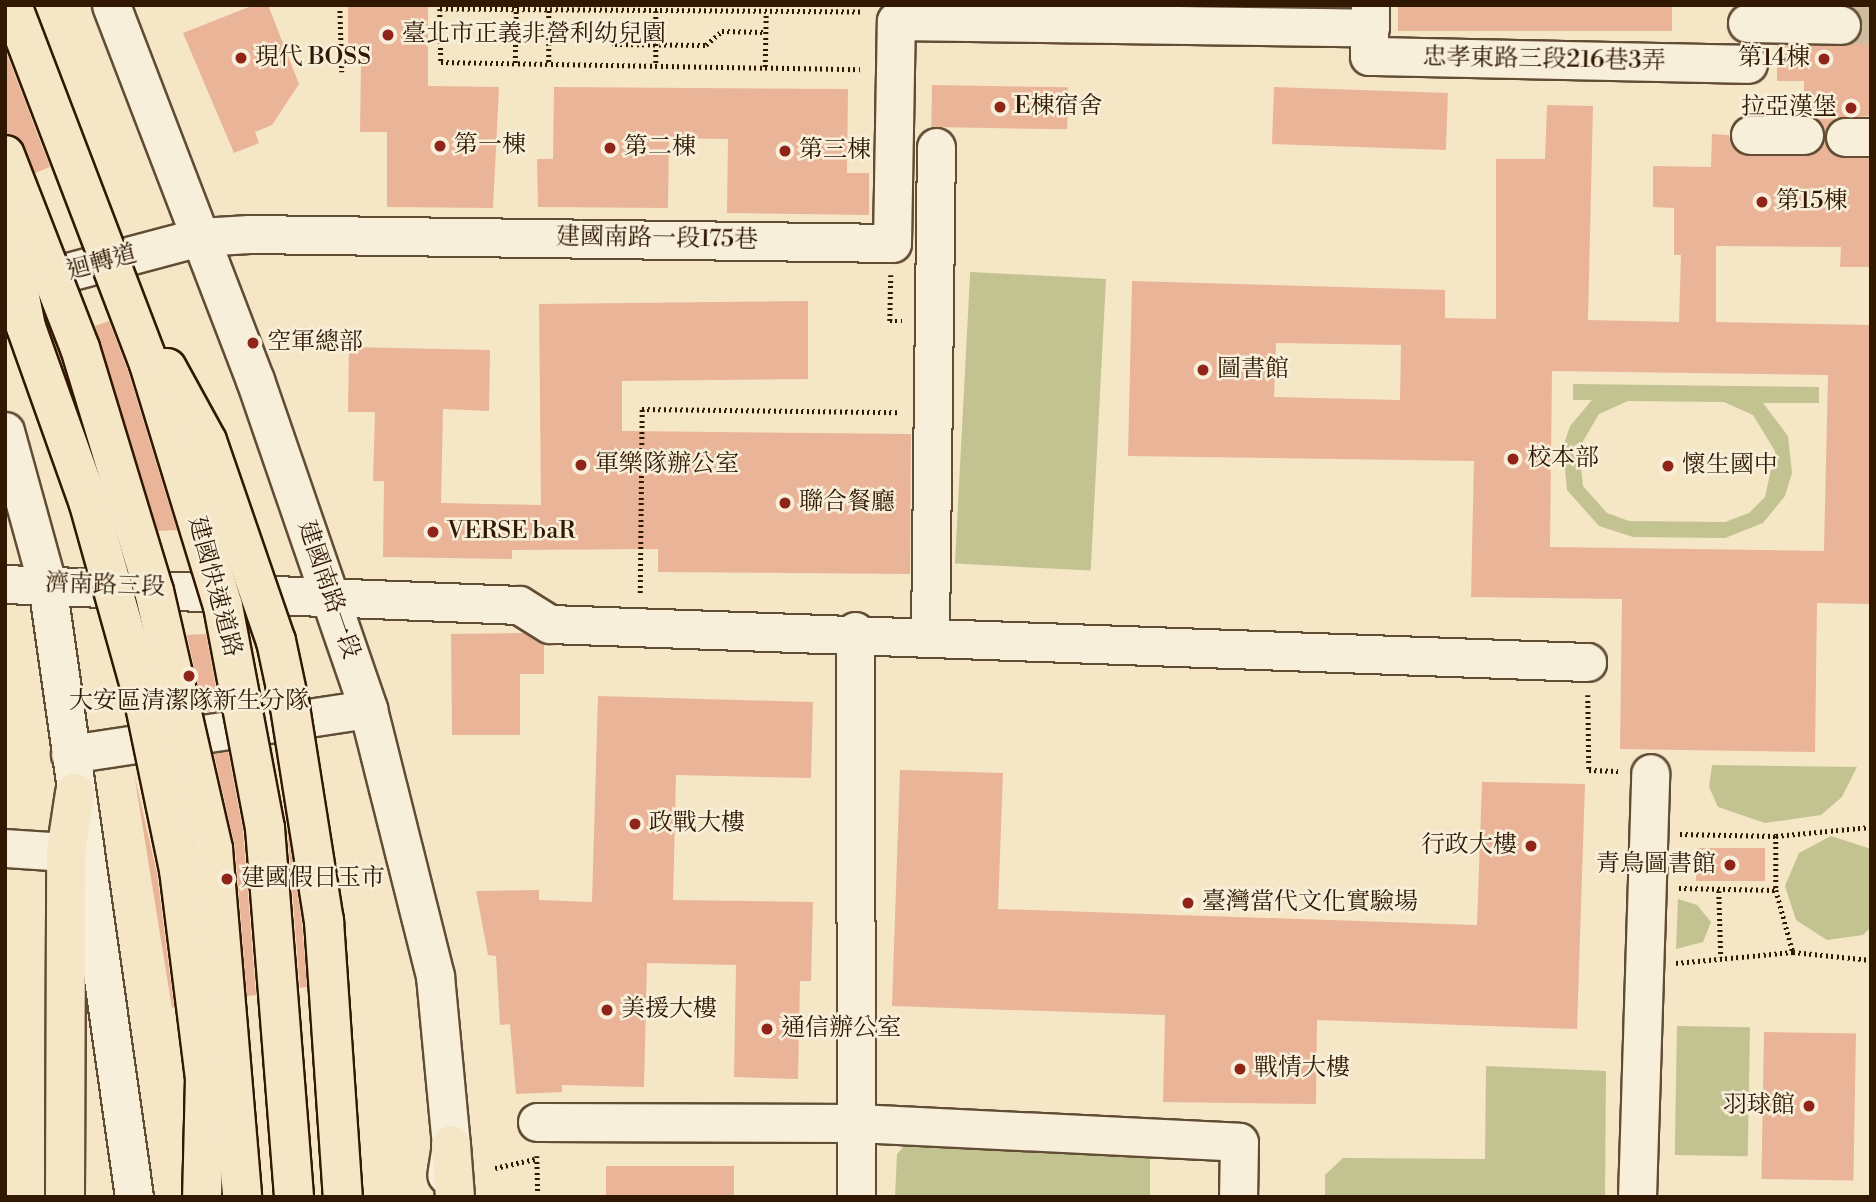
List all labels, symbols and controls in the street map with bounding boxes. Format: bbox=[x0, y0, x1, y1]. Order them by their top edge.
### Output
place label: 臺北市正義非營利幼兒園 bbox=[402, 21, 666, 49]
marker: 臺北市正義非營利幼兒園 bbox=[380, 27, 396, 43]
street label: 忠孝東路三段216巷3弄 bbox=[1422, 43, 1666, 77]
place label: 現代 BOSS bbox=[255, 44, 371, 72]
place label: 第14棟 bbox=[1738, 45, 1810, 73]
marker: 現代 BOSS bbox=[233, 50, 249, 66]
marker: 第14棟 bbox=[1816, 51, 1832, 67]
place label: E棟宿舍 bbox=[1014, 93, 1103, 121]
place label: 拉亞漢堡 bbox=[1741, 94, 1837, 122]
marker: E棟宿舍 bbox=[992, 99, 1008, 115]
marker: 拉亞漢堡 bbox=[1843, 100, 1859, 116]
place label: 第一棟 bbox=[454, 132, 526, 160]
place label: 第二棟 bbox=[624, 134, 696, 162]
place label: 第三棟 bbox=[799, 137, 871, 165]
marker: 第一棟 bbox=[432, 138, 448, 154]
marker: 第二棟 bbox=[602, 140, 618, 156]
marker: 第三棟 bbox=[777, 143, 793, 159]
place label: 第15棟 bbox=[1776, 188, 1848, 216]
marker: 第15棟 bbox=[1754, 194, 1770, 210]
street label: 建國南路一段175巷 bbox=[556, 223, 758, 255]
street label: 迴轉道 bbox=[63, 240, 141, 286]
place label: 空軍總部 bbox=[267, 329, 363, 357]
marker: 空軍總部 bbox=[245, 335, 261, 351]
place label: 圖書館 bbox=[1217, 356, 1289, 384]
marker: 圖書館 bbox=[1195, 362, 1211, 378]
place label: 校本部 bbox=[1527, 445, 1599, 473]
place label: 軍樂隊辦公室 bbox=[595, 451, 739, 479]
marker: 校本部 bbox=[1505, 451, 1521, 467]
place label: 懷生國中 bbox=[1682, 452, 1778, 480]
marker: 軍樂隊辦公室 bbox=[573, 457, 589, 473]
marker: 懷生國中 bbox=[1660, 458, 1676, 474]
place label: 聯合餐廳 bbox=[799, 489, 895, 517]
marker: 聯合餐廳 bbox=[777, 495, 793, 511]
street label: 建國快速道路 bbox=[181, 514, 247, 660]
street label: 建國南路一段 bbox=[291, 517, 365, 663]
place label: VERSE baR bbox=[447, 518, 575, 546]
marker: VERSE baR bbox=[425, 524, 441, 540]
street label: 濟南路三段 bbox=[45, 570, 165, 602]
marker: 大安區清潔隊新生分隊 bbox=[181, 668, 197, 684]
place label: 大安區清潔隊新生分隊 bbox=[69, 688, 309, 716]
place label: 政戰大樓 bbox=[649, 810, 745, 838]
marker: 政戰大樓 bbox=[627, 816, 643, 832]
place label: 行政大樓 bbox=[1421, 832, 1517, 860]
marker: 行政大樓 bbox=[1523, 838, 1539, 854]
place label: 青鳥圖書館 bbox=[1596, 851, 1716, 879]
marker: 青鳥圖書館 bbox=[1722, 857, 1738, 873]
place label: 建國假日玉市 bbox=[241, 865, 385, 893]
marker: 建國假日玉市 bbox=[219, 871, 235, 887]
place label: 臺灣當代文化實驗場 bbox=[1202, 889, 1418, 917]
marker: 臺灣當代文化實驗場 bbox=[1180, 895, 1196, 911]
place label: 美援大樓 bbox=[621, 996, 717, 1024]
marker: 美援大樓 bbox=[599, 1002, 615, 1018]
place label: 通信辦公室 bbox=[781, 1015, 901, 1043]
marker: 通信辦公室 bbox=[759, 1021, 775, 1037]
place label: 戰情大樓 bbox=[1254, 1055, 1350, 1083]
marker: 戰情大樓 bbox=[1232, 1061, 1248, 1077]
place label: 羽球館 bbox=[1723, 1092, 1795, 1120]
marker: 羽球館 bbox=[1801, 1098, 1817, 1114]

